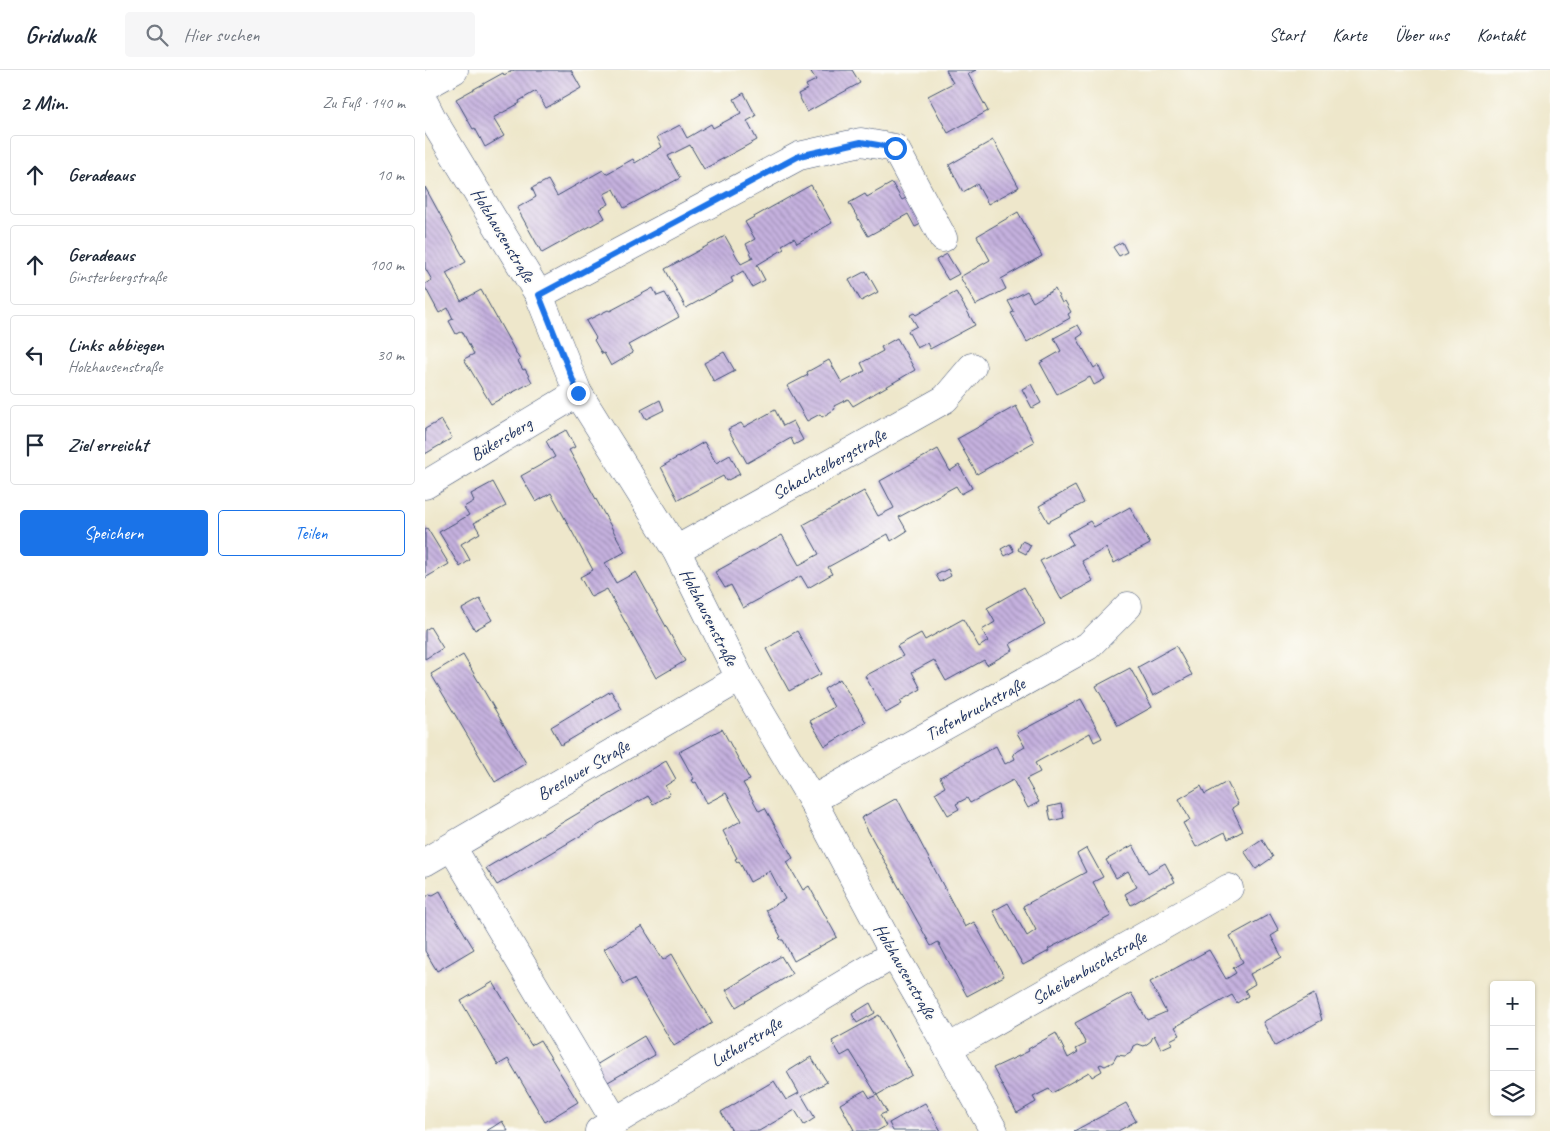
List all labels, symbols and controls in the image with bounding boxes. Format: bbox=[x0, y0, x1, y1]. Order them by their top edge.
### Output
search box bbox=[125, 12, 475, 57]
text: Gridwalk bbox=[25, 20, 95, 50]
icon: search bbox=[143, 21, 171, 49]
text: Hier suchen bbox=[183, 23, 260, 47]
text: Start bbox=[1269, 24, 1304, 46]
text: Karte bbox=[1332, 24, 1367, 46]
text: Über uns bbox=[1395, 24, 1449, 46]
text: Kontakt bbox=[1477, 24, 1525, 46]
text: 2 Min. bbox=[20, 90, 68, 116]
text: Zu Fuß · 140 m bbox=[322, 93, 405, 113]
route start bbox=[884, 137, 907, 160]
icon: ahead bbox=[21, 161, 49, 189]
text: Geradeaus bbox=[68, 163, 135, 187]
text: 10 m bbox=[377, 165, 404, 185]
street label: Holzhausenstraße bbox=[466, 184, 540, 287]
text: Geradeaus bbox=[68, 243, 135, 267]
icon: ahead bbox=[21, 251, 49, 279]
text: 100 m bbox=[370, 255, 404, 275]
text: Ginsterbergstraße bbox=[68, 267, 166, 287]
text: Links abbiegen bbox=[68, 333, 164, 357]
icon: left bbox=[21, 341, 49, 369]
text: 30 m bbox=[377, 345, 404, 365]
text: Holzhausenstraße bbox=[68, 357, 162, 377]
route end bbox=[567, 382, 590, 405]
street label: Bükersberg bbox=[466, 411, 537, 466]
street label: Schachtelbergstraße bbox=[768, 423, 891, 504]
icon: arrive bbox=[21, 431, 49, 459]
text: Ziel erreicht bbox=[68, 433, 148, 457]
button: Speichern bbox=[20, 510, 208, 556]
button: Teilen bbox=[218, 510, 405, 556]
street label: Holzhausenstraße bbox=[675, 565, 743, 670]
street label: Tiefenbruchstraße bbox=[921, 672, 1030, 746]
street label: Breslauer Straße bbox=[533, 734, 634, 805]
street label: Holzhausenstraße bbox=[869, 920, 942, 1023]
street label: Scheibenbuschstraße bbox=[1028, 926, 1151, 1010]
map controls bbox=[1490, 981, 1535, 1116]
button: + bbox=[1490, 981, 1535, 1026]
street label: Lutherstraße bbox=[706, 1012, 787, 1072]
button: − bbox=[1490, 1026, 1535, 1071]
button: layers bbox=[1490, 1071, 1535, 1116]

